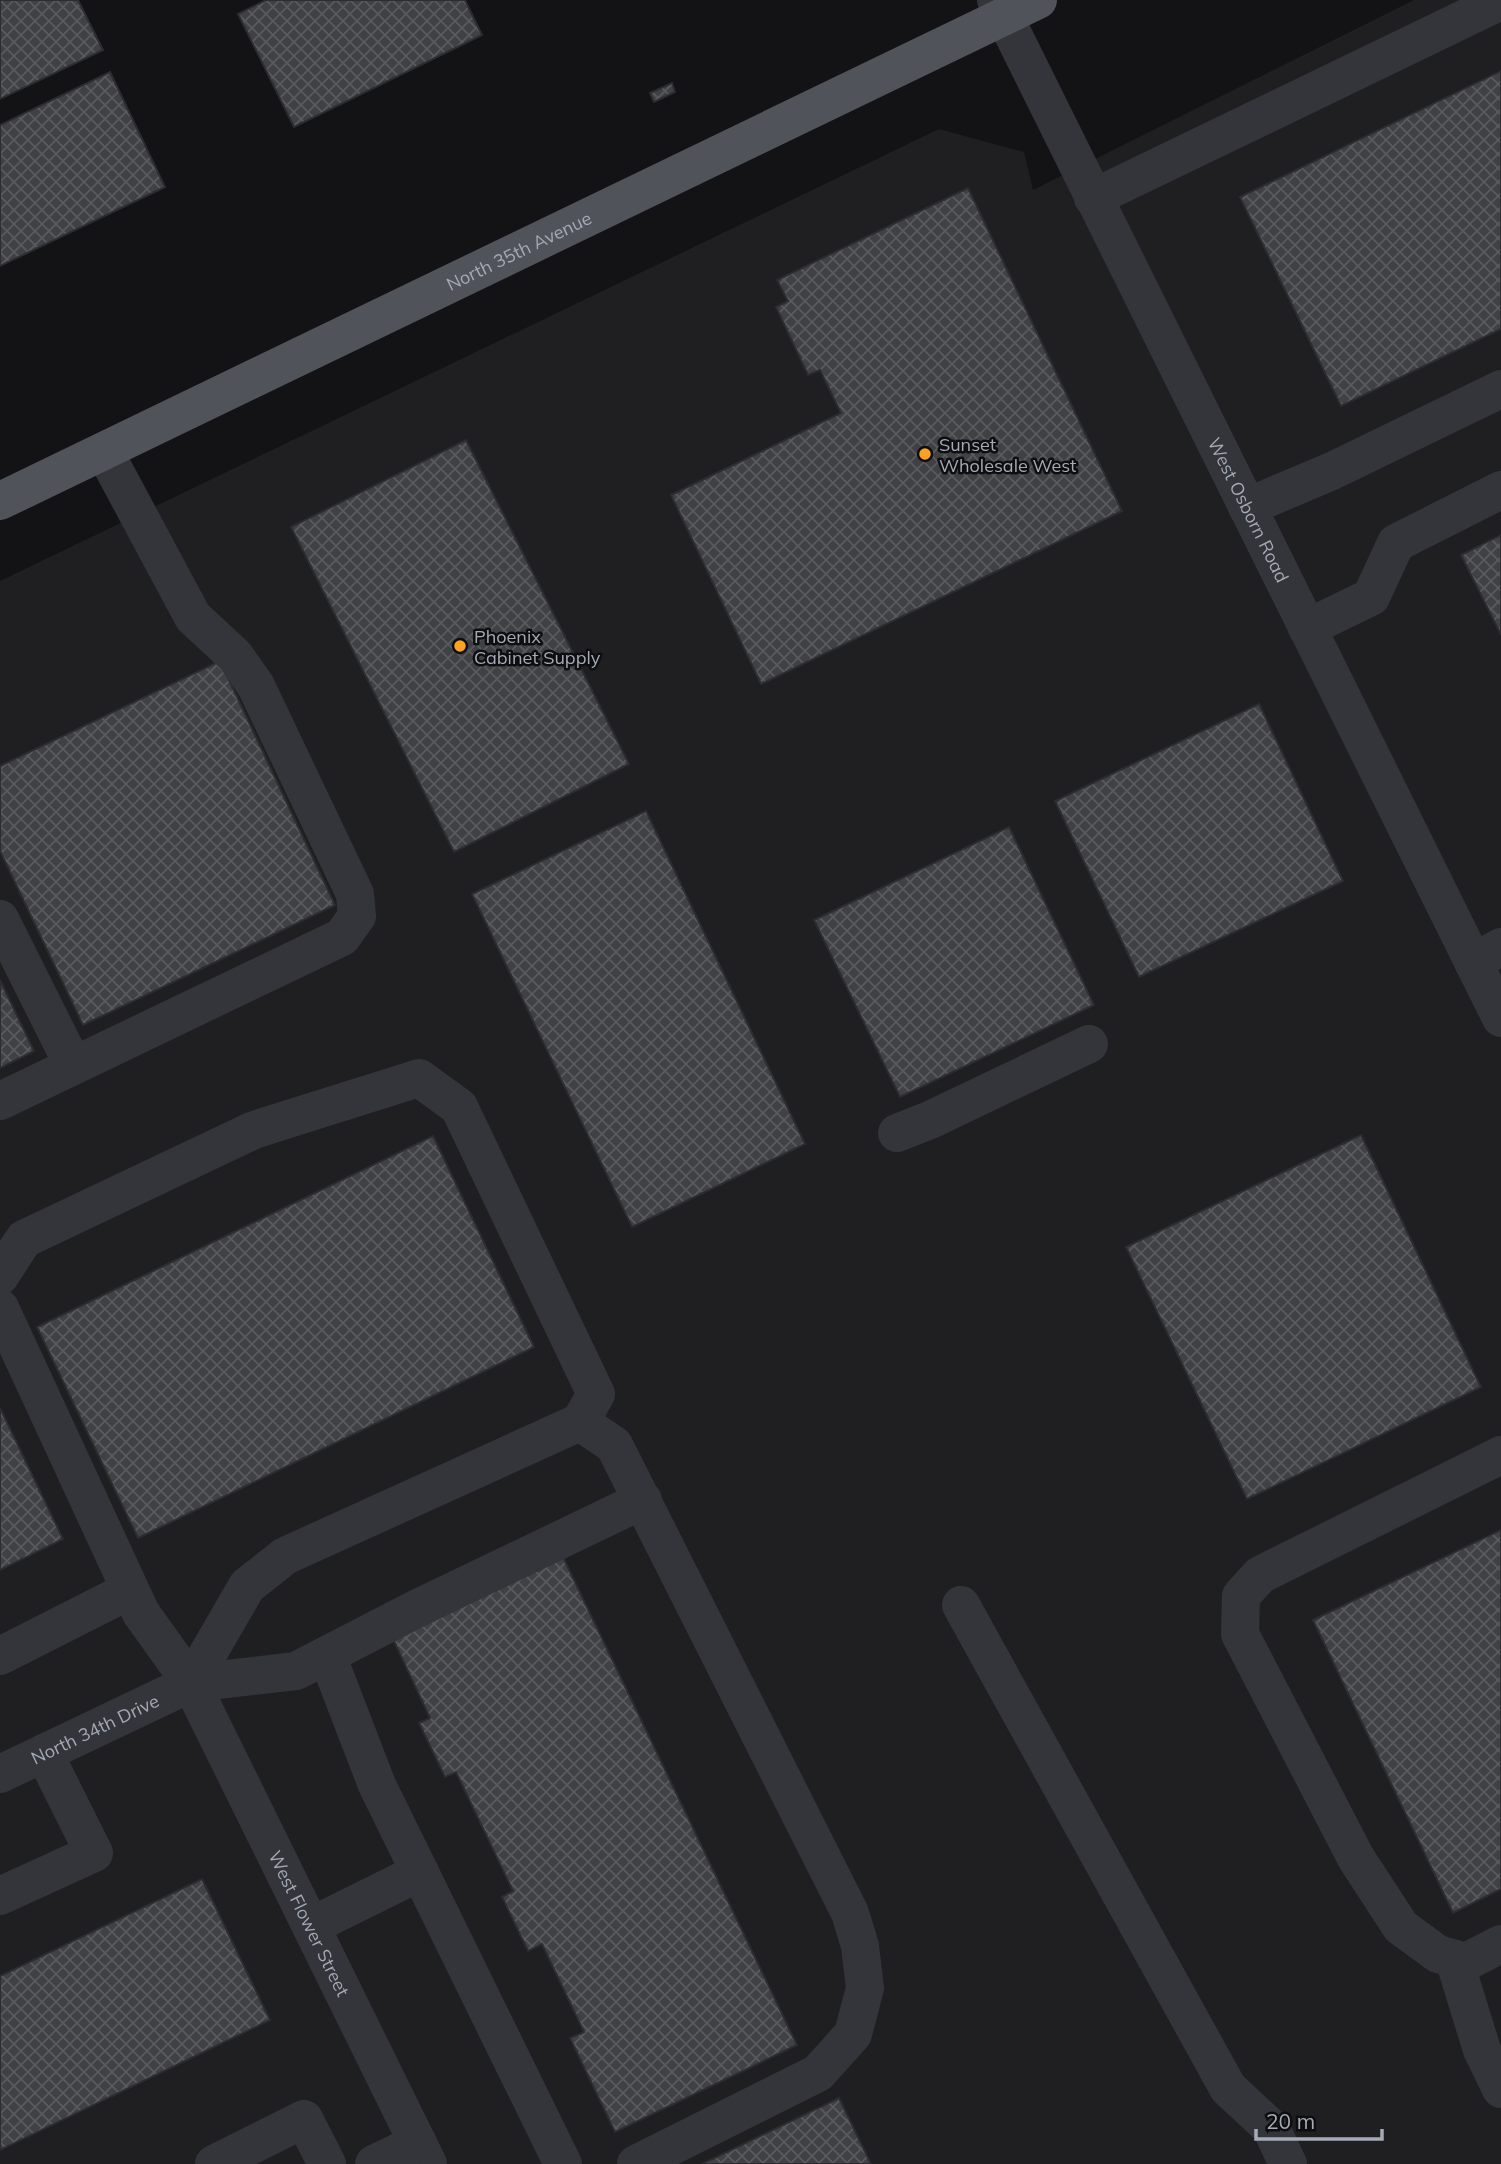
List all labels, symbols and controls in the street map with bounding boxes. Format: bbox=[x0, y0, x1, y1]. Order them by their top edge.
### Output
street label: North 35th Avenue bbox=[442, 206, 595, 295]
place label: Sunset Wholesale West bbox=[939, 433, 1076, 477]
street label: West Osborn Road bbox=[1203, 434, 1294, 586]
marker: Sunset Wholesale West bbox=[917, 446, 933, 462]
place label: Phoenix Cabinet Supply bbox=[474, 625, 601, 669]
marker: Phoenix Cabinet Supply bbox=[452, 638, 468, 654]
street label: North 34th Drive bbox=[27, 1689, 163, 1769]
street label: West Flower Street bbox=[264, 1847, 355, 2000]
scale bar bbox=[1256, 2098, 1382, 2142]
text: 20 m bbox=[1266, 2108, 1315, 2134]

